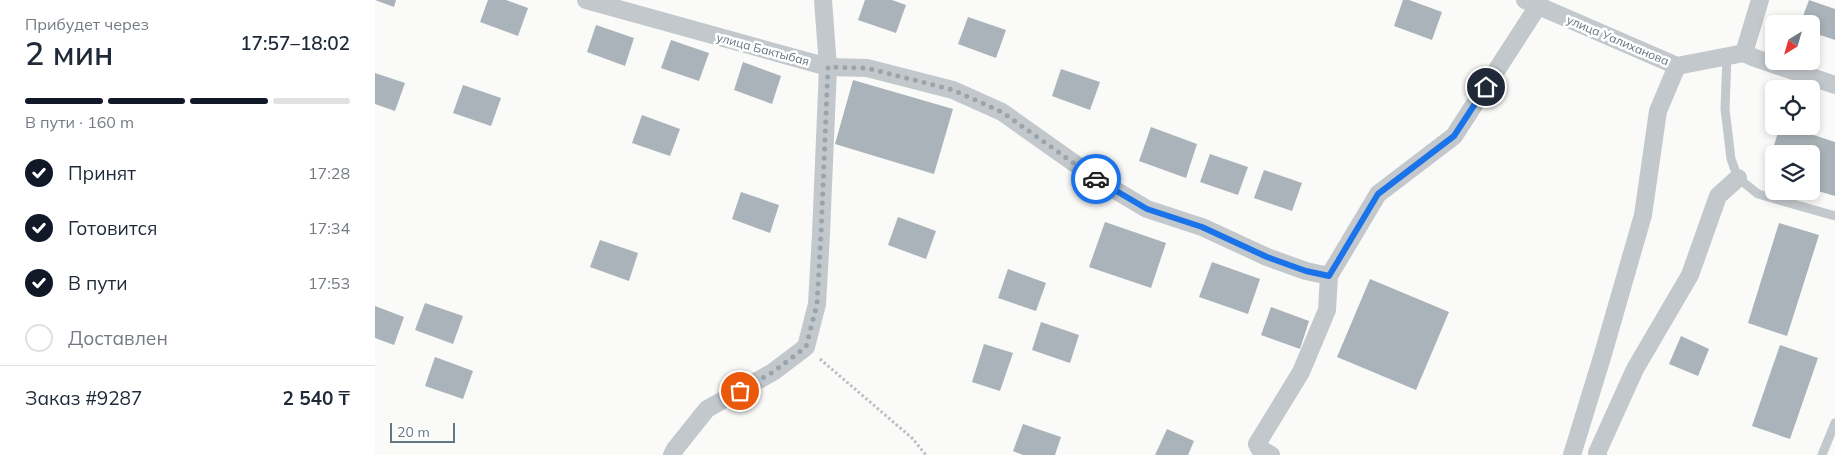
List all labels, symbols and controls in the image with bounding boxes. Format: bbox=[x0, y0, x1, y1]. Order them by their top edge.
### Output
street label: улица Уалиханова bbox=[1565, 12, 1671, 68]
text: Прибудет через bbox=[25, 14, 149, 34]
north arrow bbox=[1765, 15, 1820, 70]
map controls bbox=[1765, 15, 1820, 200]
street label: улица Бактыбая bbox=[715, 29, 811, 69]
text: 17:57–18:02 bbox=[240, 31, 350, 55]
text: 2 мин bbox=[25, 33, 113, 73]
pin bbox=[1465, 66, 1507, 108]
icon: home bbox=[1472, 73, 1500, 101]
button: locate bbox=[1765, 80, 1820, 135]
text: В пути · 160 m bbox=[25, 112, 134, 132]
button: layers bbox=[1765, 145, 1820, 200]
courier bbox=[1071, 154, 1121, 204]
icon: check bbox=[25, 159, 53, 187]
text: Принят bbox=[68, 161, 136, 185]
text: 17:28 bbox=[308, 163, 350, 183]
icon: car bbox=[1082, 165, 1110, 193]
icon: check bbox=[25, 214, 53, 242]
text: Готовится bbox=[68, 216, 158, 240]
text: 17:34 bbox=[308, 218, 350, 238]
icon: check bbox=[25, 269, 53, 297]
text: В пути bbox=[68, 271, 127, 295]
text: 17:53 bbox=[308, 273, 350, 293]
text: Доставлен bbox=[68, 326, 168, 350]
pin bbox=[719, 370, 761, 412]
icon: bag bbox=[726, 377, 754, 405]
text: Заказ #9287 bbox=[25, 386, 142, 410]
text: 2 540 ₸ bbox=[283, 386, 350, 410]
scale bar bbox=[390, 420, 455, 443]
text: 20 m bbox=[397, 423, 430, 441]

